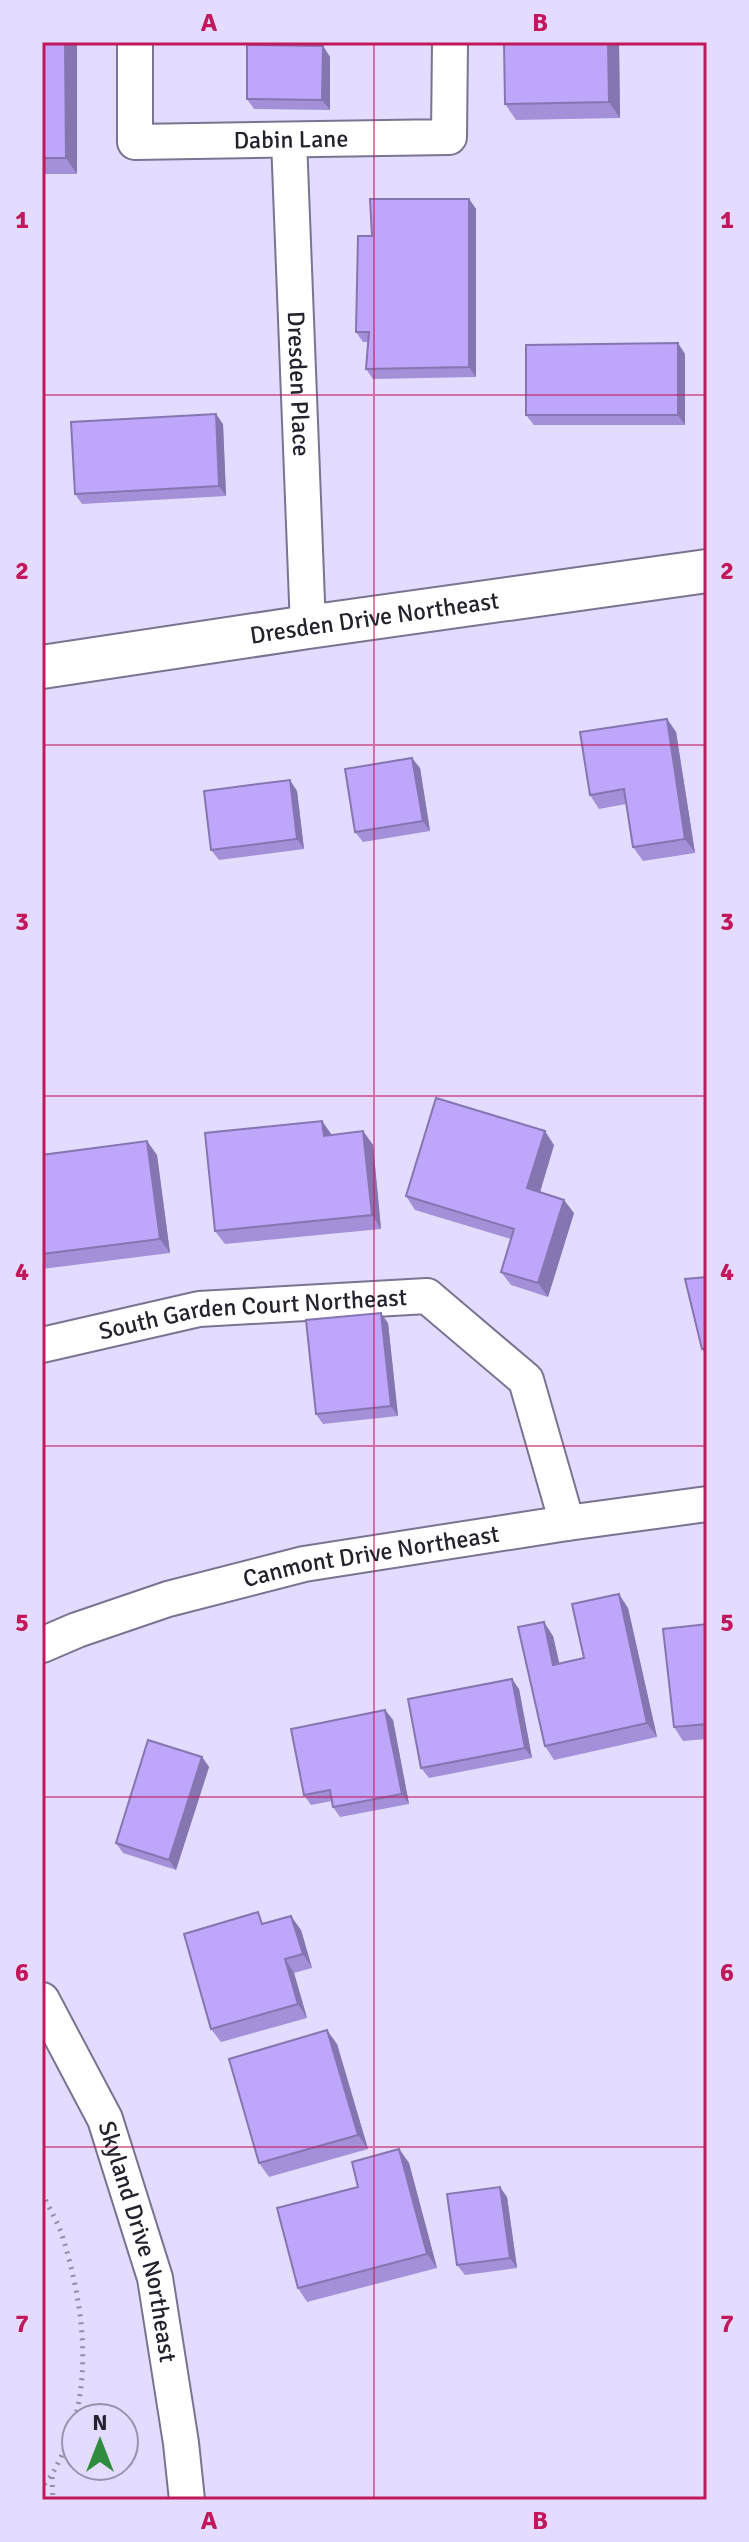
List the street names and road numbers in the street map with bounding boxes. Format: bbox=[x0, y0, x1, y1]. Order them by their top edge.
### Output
street label: Dabin Lane bbox=[233, 124, 349, 155]
street label: Dresden Place bbox=[281, 310, 316, 457]
street label: Dresden Drive Northeast bbox=[248, 585, 501, 651]
street label: South Garden Court Northeast bbox=[96, 1282, 408, 1347]
street label: Canmont Drive Northeast bbox=[240, 1519, 501, 1594]
street label: Skyland Drive Northeast bbox=[92, 2117, 183, 2364]

